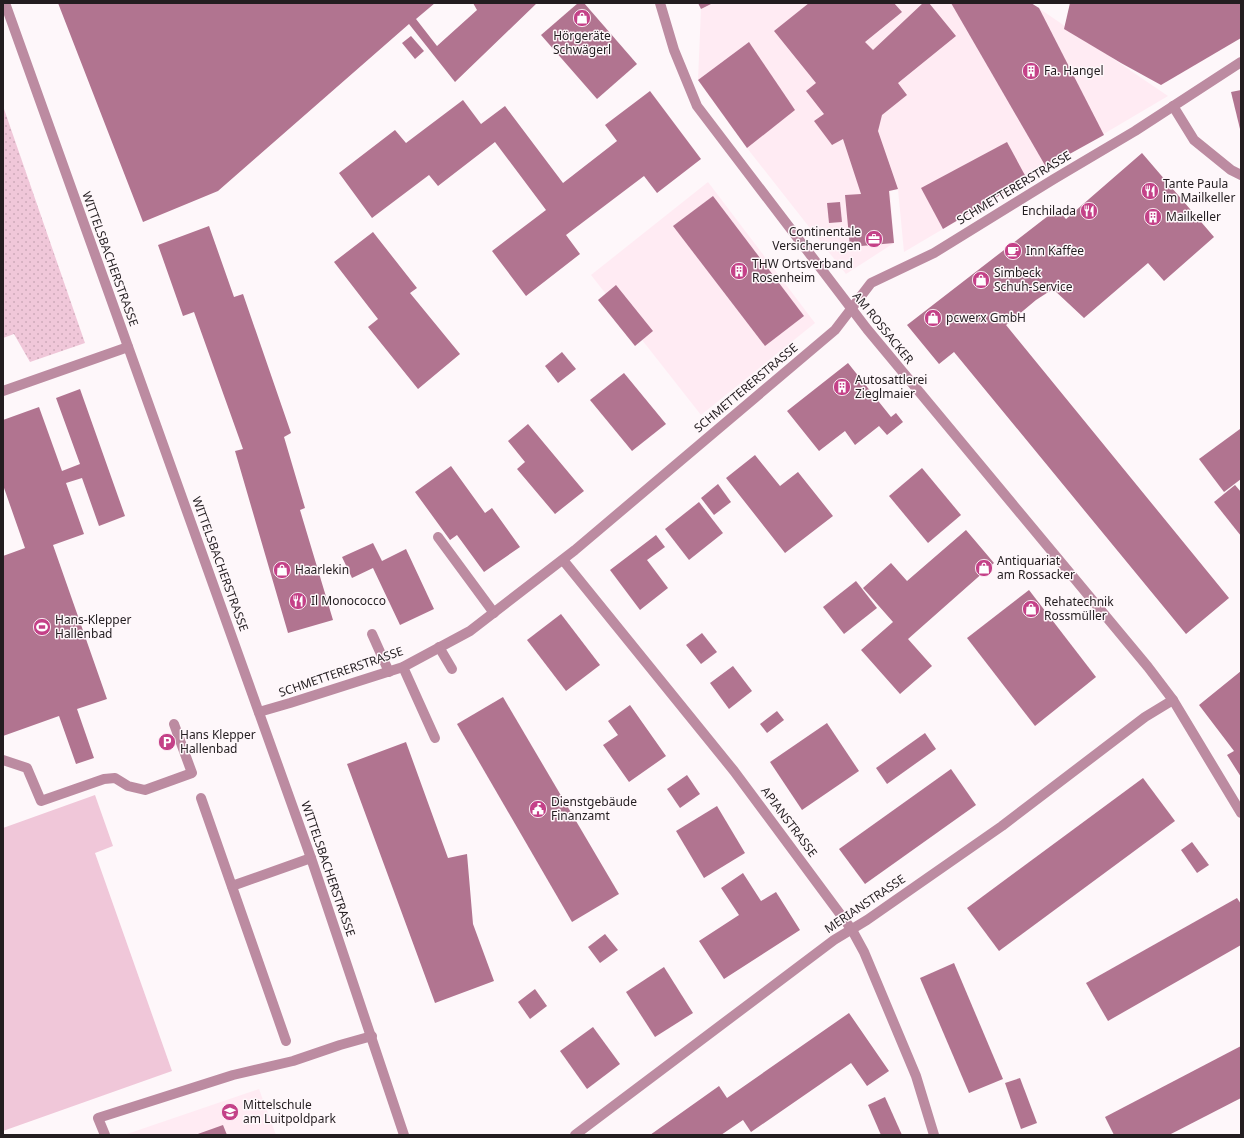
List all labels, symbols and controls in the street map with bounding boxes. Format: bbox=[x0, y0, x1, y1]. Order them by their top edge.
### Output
shop icon: Hörgeräte Schwägerl bbox=[572, 8, 592, 28]
place label: Hörgeräte Schwägerl bbox=[553, 27, 611, 58]
building icon: Fa. Hangel bbox=[1021, 61, 1041, 81]
place label: Fa. Hangel bbox=[1044, 62, 1104, 79]
street label: SCHMETTERERSTRASSE bbox=[953, 147, 1074, 229]
place label: Tante Paula im Mailkeller bbox=[1163, 175, 1235, 206]
restaurant icon: Tante Paula im Mailkeller bbox=[1140, 181, 1160, 201]
street label: WITTELSBACHERSTRASSE bbox=[78, 189, 143, 329]
restaurant icon: Enchilada bbox=[1079, 201, 1099, 221]
place label: Enchilada bbox=[1022, 202, 1076, 219]
building icon: Mailkeller bbox=[1143, 207, 1163, 227]
place label: Mailkeller bbox=[1166, 208, 1221, 225]
place label: Continentale Versicherungen bbox=[772, 223, 861, 254]
office icon: Continentale Versicherungen bbox=[864, 229, 884, 249]
cafe icon: Inn Kaffee bbox=[1003, 241, 1023, 261]
place label: Inn Kaffee bbox=[1026, 242, 1084, 259]
place label: THW Ortsverband Rosenheim bbox=[752, 255, 853, 286]
building icon: THW Ortsverband Rosenheim bbox=[729, 261, 749, 281]
place label: Simbeck Schuh-Service bbox=[994, 264, 1073, 295]
shop icon: Simbeck Schuh-Service bbox=[971, 270, 991, 290]
street label: AM ROSSACKER bbox=[849, 288, 918, 368]
shop icon: pcwerx GmbH bbox=[923, 308, 943, 328]
place label: pcwerx GmbH bbox=[946, 309, 1026, 326]
street label: SCHMETTERERSTRASSE bbox=[690, 339, 801, 436]
place label: Autosattlerei Zieglmaier bbox=[855, 371, 927, 402]
building icon: Autosattlerei Zieglmaier bbox=[832, 377, 852, 397]
street label: WITTELSBACHERSTRASSE bbox=[188, 494, 253, 634]
place label: Antiquariat am Rossacker bbox=[997, 552, 1075, 583]
shop icon: Antiquariat am Rossacker bbox=[974, 558, 994, 578]
shop icon: Haarlekin bbox=[272, 560, 292, 580]
place label: Haarlekin bbox=[295, 561, 349, 578]
restaurant icon: Il Monococco bbox=[288, 591, 308, 611]
place label: Il Monococco bbox=[311, 592, 386, 609]
place label: Rehatechnik Rossmüller bbox=[1044, 593, 1114, 624]
shop icon: Rehatechnik Rossmüller bbox=[1021, 599, 1041, 619]
place label: Hans-Klepper Hallenbad bbox=[55, 611, 131, 642]
sports icon: Hans-Klepper Hallenbad bbox=[32, 617, 52, 637]
street label: SCHMETTERERSTRASSE bbox=[276, 642, 405, 701]
place label: Hans Klepper Hallenbad bbox=[180, 726, 256, 757]
parking icon: Hans Klepper Hallenbad bbox=[157, 732, 177, 752]
street label: APIANSTRASSE bbox=[757, 783, 821, 860]
place label: Dienstgebäude Finanzamt bbox=[551, 793, 637, 824]
street label: WITTELSBACHERSTRASSE bbox=[297, 799, 360, 939]
public building icon: Dienstgebäude Finanzamt bbox=[528, 799, 548, 819]
street label: MERIANSTRASSE bbox=[821, 870, 908, 937]
place label: Mittelschule am Luitpoldpark bbox=[243, 1096, 336, 1127]
school or university icon: Mittelschule am Luitpoldpark bbox=[220, 1102, 240, 1122]

